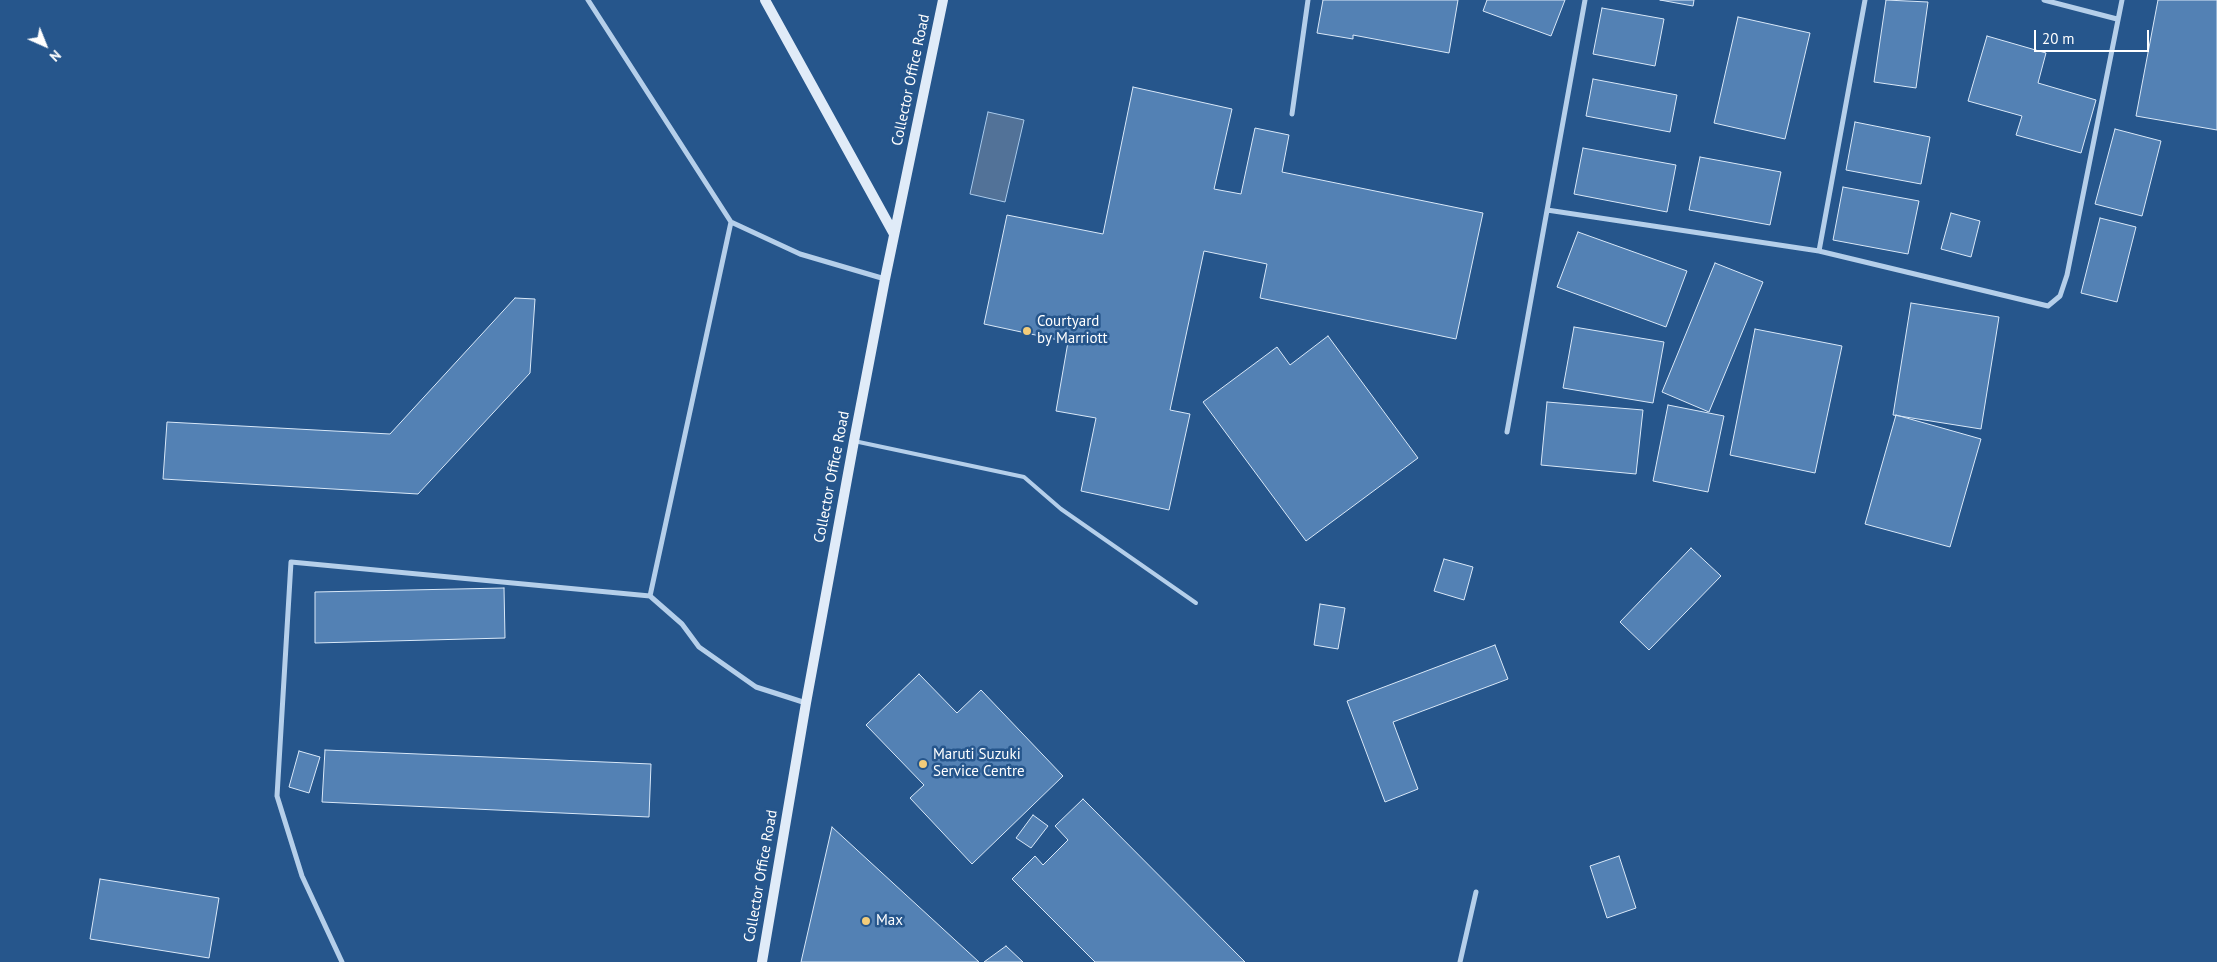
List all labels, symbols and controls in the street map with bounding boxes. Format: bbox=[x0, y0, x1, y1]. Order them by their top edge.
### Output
street label: Collector Office Road bbox=[888, 13, 934, 147]
north arrow bbox=[20, 20, 70, 70]
scale bar bbox=[2037, 20, 2152, 52]
text: 20 m bbox=[2042, 29, 2075, 48]
text: N bbox=[46, 46, 65, 65]
place label: Courtyard by Marriott bbox=[1037, 313, 1108, 348]
marker: Courtyard by Marriott bbox=[1021, 325, 1033, 337]
street label: Collector Office Road bbox=[810, 409, 854, 545]
place label: Maruti Suzuki Service Centre bbox=[933, 746, 1025, 781]
marker: Maruti Suzuki Service Centre bbox=[917, 758, 929, 770]
street label: Collector Office Road bbox=[740, 808, 782, 944]
place label: Max bbox=[876, 912, 903, 930]
marker: Max bbox=[860, 915, 872, 927]

